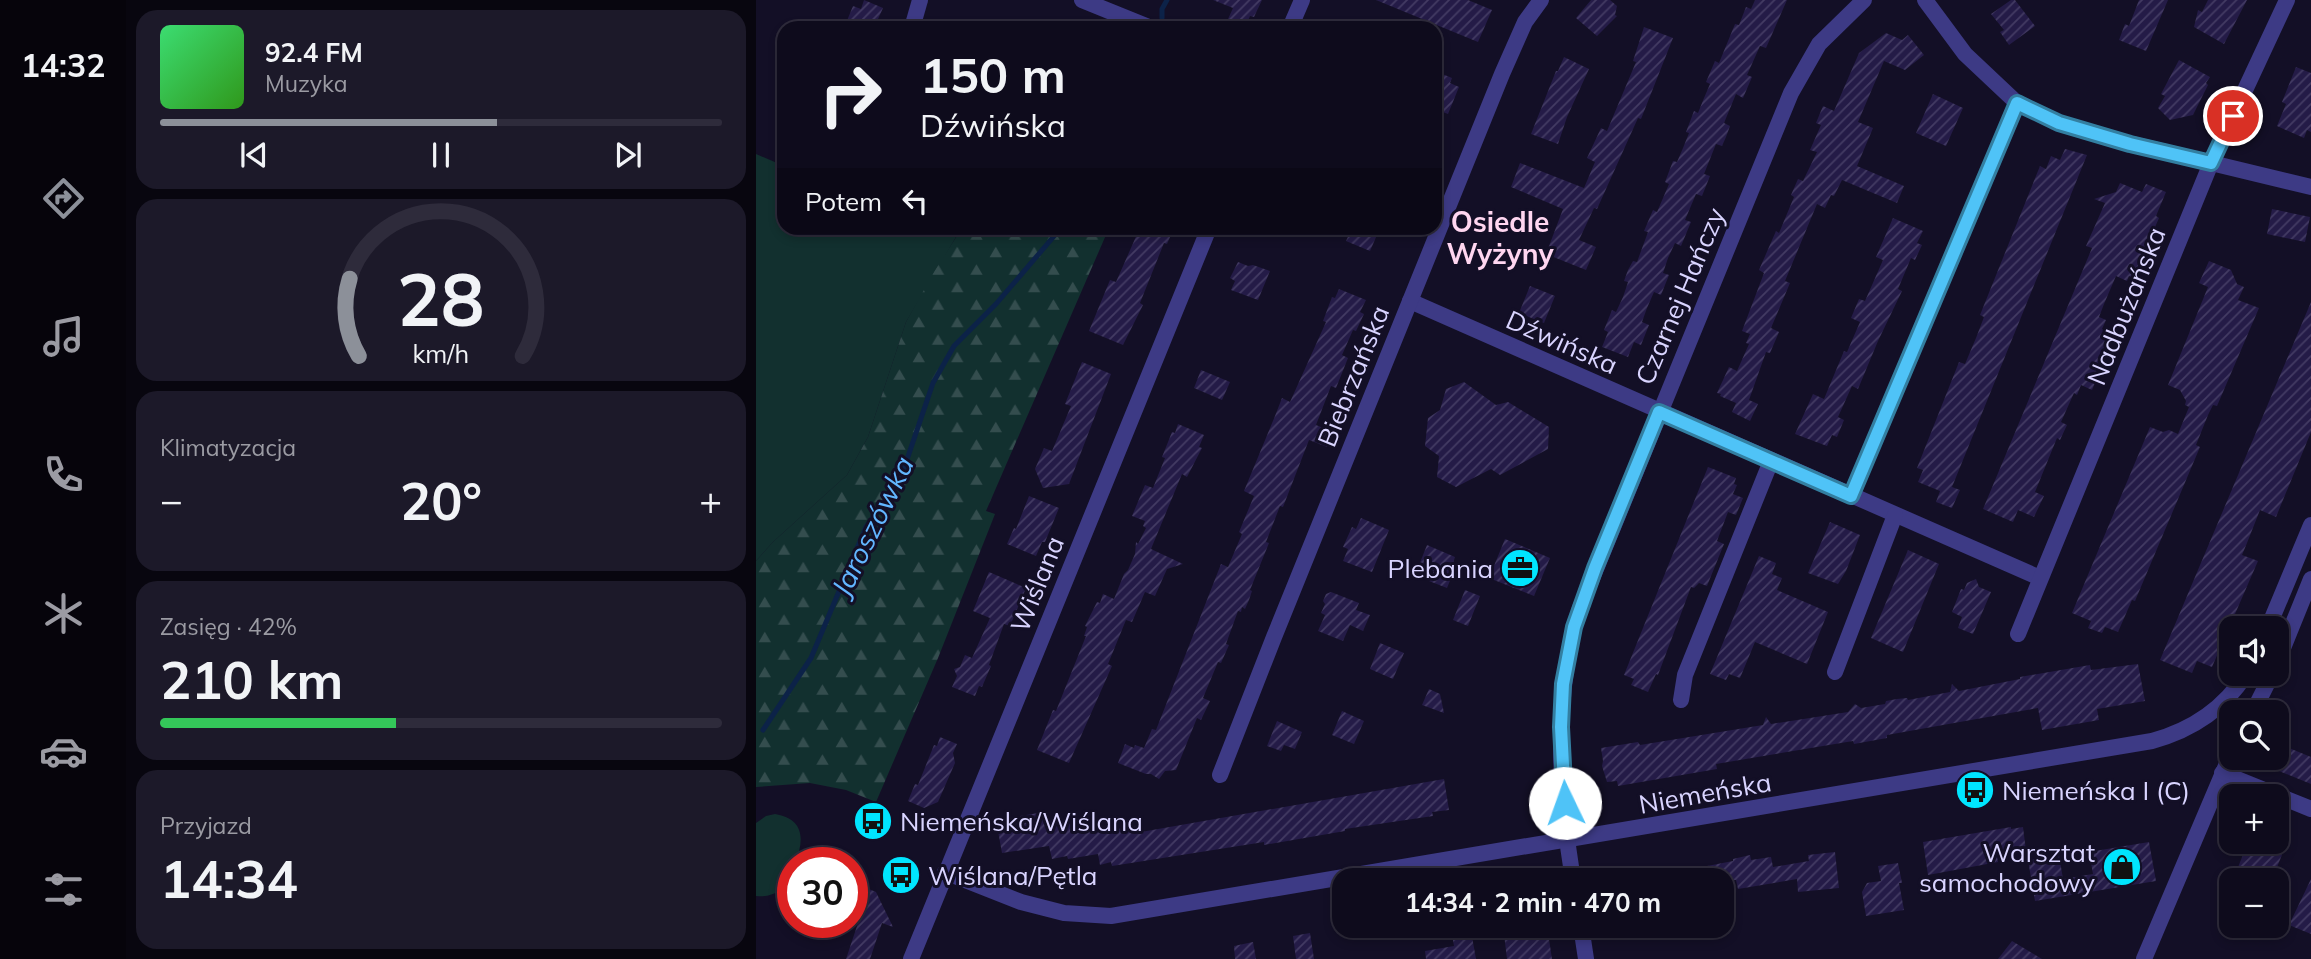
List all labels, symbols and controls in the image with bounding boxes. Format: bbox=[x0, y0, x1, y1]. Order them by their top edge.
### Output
text: 92.4 FM bbox=[265, 36, 363, 69]
text: 150 m bbox=[920, 44, 1066, 105]
text: 14:32 bbox=[21, 45, 105, 85]
icon: right bbox=[805, 49, 896, 140]
text: Muzyka bbox=[265, 69, 348, 98]
pin bbox=[2203, 86, 2263, 146]
icon: arrive bbox=[2214, 97, 2252, 135]
text: Dźwińska bbox=[920, 105, 1066, 145]
icon: previous bbox=[235, 136, 273, 174]
icon: pause bbox=[422, 136, 460, 174]
icon: next bbox=[609, 136, 647, 174]
icon: directions bbox=[39, 174, 88, 223]
icon: left bbox=[896, 182, 934, 220]
text: Potem bbox=[805, 185, 882, 218]
street label: Czarnej Hańczy bbox=[1628, 202, 1732, 389]
district label: Osiedle Wyżyny bbox=[1446, 204, 1554, 271]
street label: Nadbużańska bbox=[2079, 222, 2173, 390]
text: 28 bbox=[397, 254, 485, 345]
street label: Biebrzańska bbox=[1310, 301, 1396, 451]
street label: Dźwińska bbox=[1501, 303, 1623, 381]
icon: music bbox=[39, 312, 88, 361]
text: km/h bbox=[413, 338, 469, 369]
text: Klimatyzacja bbox=[160, 433, 296, 462]
icon: phone bbox=[39, 450, 88, 499]
water label: Jaroszówka bbox=[822, 450, 921, 603]
text: 20° bbox=[400, 468, 482, 533]
text: − bbox=[160, 476, 183, 524]
text: + bbox=[699, 476, 722, 524]
street label: Wiślana bbox=[1003, 531, 1071, 637]
office icon: Plebania bbox=[1499, 547, 1541, 589]
place label: Plebania bbox=[1388, 552, 1493, 585]
icon: climate bbox=[39, 589, 88, 638]
text: Zasięg · 42% bbox=[160, 612, 297, 641]
map controls bbox=[2219, 616, 2289, 938]
button: sound bbox=[2219, 616, 2289, 686]
text: 210 km bbox=[160, 647, 343, 712]
button: search bbox=[2219, 700, 2289, 770]
icon: car bbox=[39, 727, 88, 776]
street label: Niemeńska bbox=[1636, 765, 1774, 821]
position arrow bbox=[1528, 766, 1602, 840]
bus stop icon: Niemeńska I (C) bbox=[1954, 769, 1996, 811]
place label: Niemeńska I (C) bbox=[2002, 774, 2190, 807]
button: + bbox=[2219, 784, 2289, 854]
bus stop icon: Niemeńska/Wiślana bbox=[852, 800, 894, 842]
place label: Niemeńska/Wiślana bbox=[900, 805, 1143, 838]
text: Przyjazd bbox=[160, 811, 252, 840]
place label: Warsztat samochodowy bbox=[1919, 836, 2095, 899]
text: 14:34 bbox=[160, 846, 298, 911]
shop icon: Warsztat samochodowy bbox=[2101, 846, 2143, 888]
speed limit sign: 30 bbox=[777, 847, 868, 938]
bus stop icon: Wiślana/Pętla bbox=[880, 854, 922, 896]
place label: Wiślana/Pętla bbox=[928, 859, 1097, 892]
icon: filters bbox=[39, 865, 88, 914]
button: − bbox=[2219, 868, 2289, 938]
text: 14:34 · 2 min · 470 m bbox=[1405, 886, 1661, 919]

